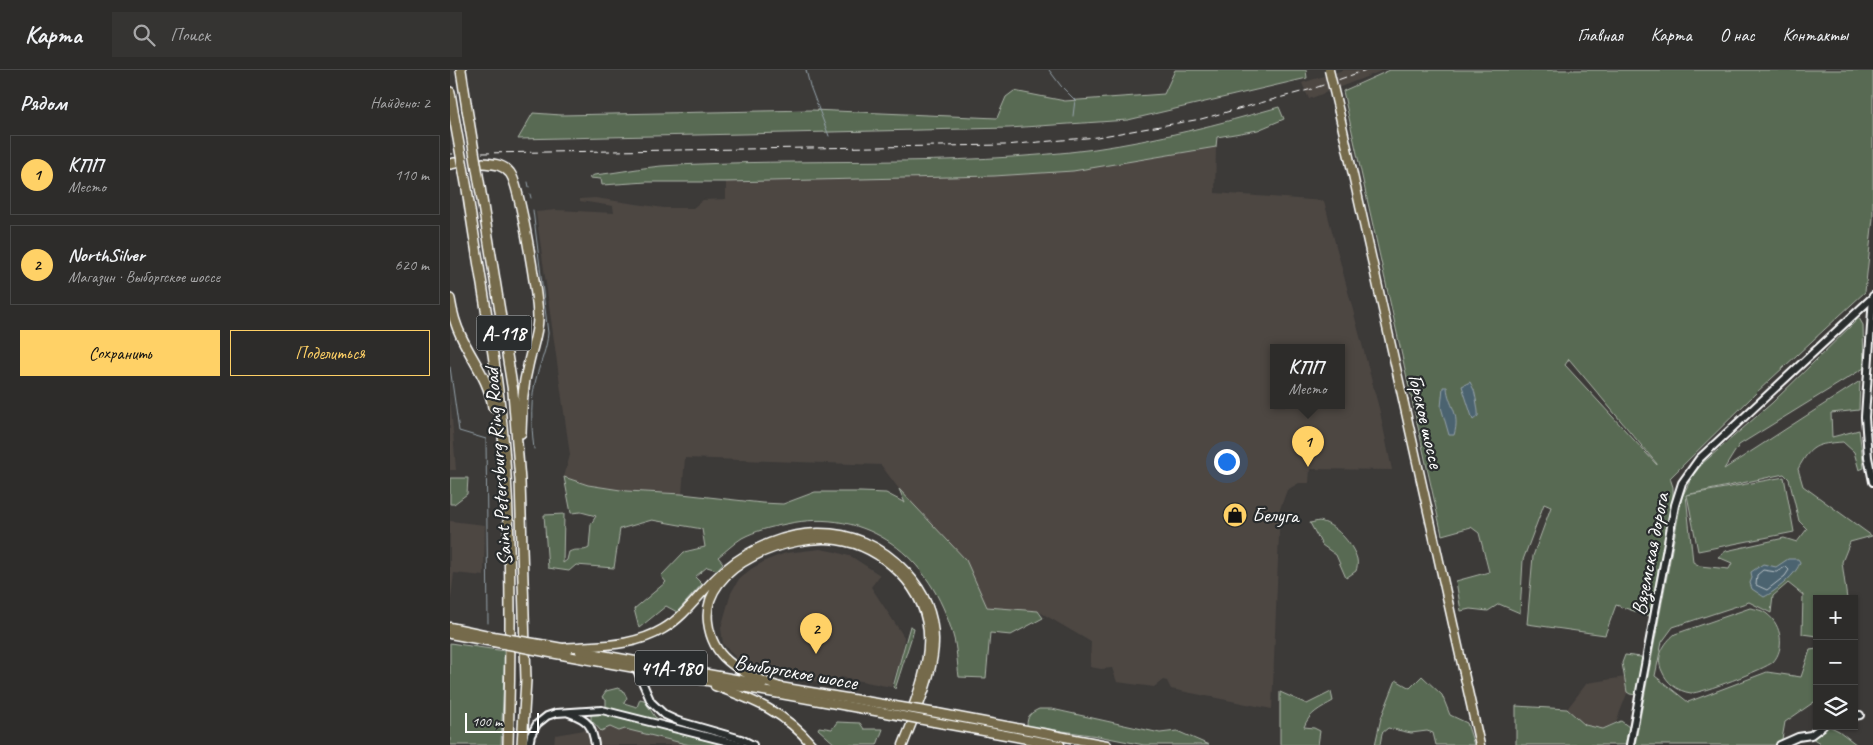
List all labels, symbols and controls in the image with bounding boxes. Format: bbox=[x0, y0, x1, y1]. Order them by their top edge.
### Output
search box bbox=[112, 12, 462, 57]
text: Карта bbox=[25, 20, 82, 50]
icon: search bbox=[130, 21, 158, 49]
text: Поиск bbox=[170, 23, 210, 47]
text: Главная bbox=[1578, 24, 1623, 46]
text: Карта bbox=[1651, 24, 1692, 46]
text: О нас bbox=[1720, 24, 1755, 46]
text: Контакты bbox=[1783, 24, 1848, 46]
text: Рядом bbox=[20, 90, 67, 116]
text: Найдено: 2 bbox=[370, 93, 430, 113]
text: КПП bbox=[68, 153, 103, 177]
text: 1 bbox=[33, 165, 41, 185]
text: 110 m bbox=[395, 165, 429, 185]
text: Место bbox=[68, 177, 106, 197]
text: NorthSilver bbox=[68, 243, 145, 267]
text: 2 bbox=[33, 255, 41, 275]
text: 620 m bbox=[395, 255, 429, 275]
text: Магазин · Выборгское шоссе bbox=[68, 267, 220, 287]
road number: А-118 bbox=[477, 316, 532, 350]
button: Сохранить bbox=[20, 330, 220, 376]
button: Поделиться bbox=[230, 330, 430, 376]
popup bbox=[1270, 344, 1345, 409]
text: КПП bbox=[1289, 355, 1324, 379]
street label: Saint Petersburg Ring Road bbox=[478, 364, 518, 567]
street label: Горское шоссе bbox=[1403, 372, 1450, 472]
text: Место bbox=[1289, 379, 1326, 399]
pin: 1 bbox=[1292, 426, 1324, 467]
your location bbox=[1214, 449, 1240, 475]
street label: Вяземская дорога bbox=[1625, 489, 1676, 617]
shop icon: Белуга bbox=[1222, 502, 1248, 528]
place label: Белуга bbox=[1252, 502, 1301, 528]
map controls bbox=[1813, 595, 1858, 730]
button: + bbox=[1813, 595, 1858, 640]
pin: 2 bbox=[800, 613, 832, 654]
button: − bbox=[1813, 640, 1858, 685]
street label: Выборгское шоссе bbox=[733, 648, 861, 696]
road number: 41А-180 bbox=[635, 650, 707, 686]
button: layers bbox=[1813, 685, 1858, 730]
scale bar bbox=[465, 710, 539, 733]
text: 100 m bbox=[472, 713, 502, 730]

